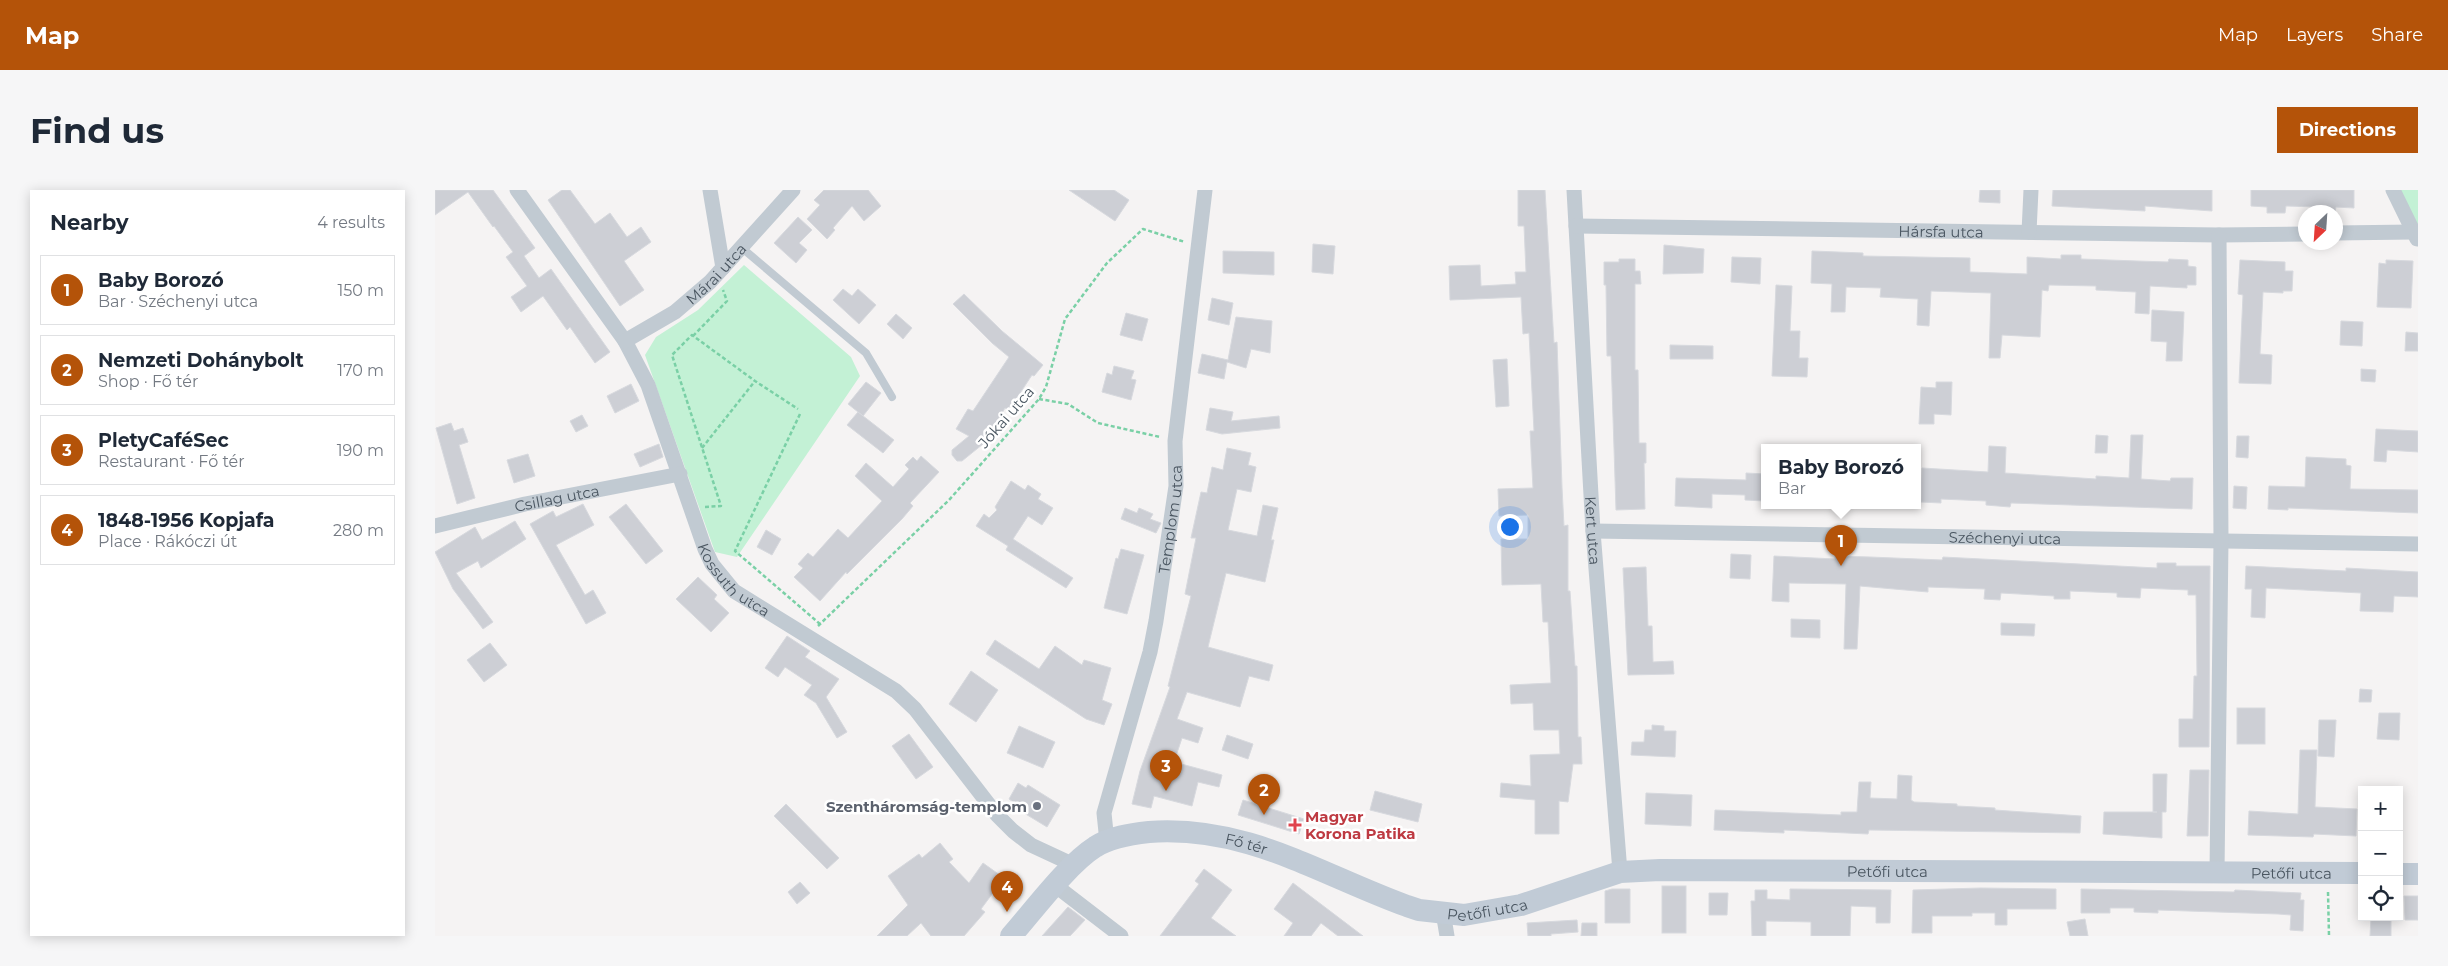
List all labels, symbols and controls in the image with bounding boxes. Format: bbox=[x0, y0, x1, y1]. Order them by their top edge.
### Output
text: Map bbox=[25, 21, 79, 50]
text: Map bbox=[2218, 24, 2258, 46]
text: Layers bbox=[2286, 24, 2343, 46]
text: Share bbox=[2371, 24, 2423, 46]
button: Directions bbox=[2277, 107, 2418, 153]
text: Find us bbox=[30, 109, 164, 152]
north arrow bbox=[2298, 205, 2343, 250]
text: Nearby bbox=[50, 210, 129, 235]
text: 4 results bbox=[317, 213, 385, 232]
street label: Hársfa utca bbox=[1898, 221, 1984, 241]
street label: Márai utca bbox=[682, 239, 750, 308]
text: Baby Borozó bbox=[98, 269, 224, 292]
text: 1 bbox=[64, 281, 70, 300]
text: 150 m bbox=[337, 281, 384, 300]
text: Bar · Széchenyi utca bbox=[98, 292, 258, 311]
text: Nemzeti Dohánybolt bbox=[98, 349, 304, 372]
text: 2 bbox=[62, 361, 72, 380]
text: 170 m bbox=[337, 361, 384, 380]
text: Shop · Fő tér bbox=[98, 372, 198, 391]
street label: Jókai utca bbox=[973, 382, 1038, 453]
text: PletyCaféSec bbox=[98, 429, 229, 452]
text: 3 bbox=[62, 441, 72, 460]
text: 190 m bbox=[337, 441, 384, 460]
popup bbox=[1761, 444, 1921, 509]
text: Restaurant · Fő tér bbox=[98, 452, 245, 471]
text: Baby Borozó bbox=[1778, 456, 1904, 479]
street label: Templom utca bbox=[1154, 465, 1186, 575]
text: Bar bbox=[1778, 479, 1806, 498]
street label: Csillag utca bbox=[512, 480, 601, 516]
street label: Kert utca bbox=[1582, 496, 1605, 566]
text: 1848-1956 Kopjafa bbox=[98, 509, 275, 532]
your location bbox=[1497, 514, 1523, 540]
text: 4 bbox=[61, 521, 73, 540]
text: 280 m bbox=[333, 521, 384, 540]
pin: 1 bbox=[1825, 525, 1857, 566]
street label: Széchenyi utca bbox=[1949, 527, 2061, 548]
text: Place · Rákóczi út bbox=[98, 532, 237, 551]
street label: Kossuth utca bbox=[694, 540, 774, 620]
pin: 3 bbox=[1150, 750, 1182, 791]
pin: 2 bbox=[1248, 774, 1280, 815]
map controls bbox=[2358, 786, 2403, 921]
button: + bbox=[2358, 786, 2403, 831]
place label: Szentháromság-templom bbox=[826, 797, 1027, 816]
marker: Szentháromság-templom bbox=[1031, 800, 1043, 812]
place label: Magyar Korona Patika bbox=[1305, 807, 1416, 843]
marker: Magyar Korona Patika bbox=[1289, 819, 1301, 831]
street label: Fő tér bbox=[1223, 828, 1270, 858]
button: − bbox=[2358, 831, 2403, 876]
street label: Petőfi utca bbox=[1847, 861, 1928, 881]
street label: Petőfi utca bbox=[2251, 863, 2332, 882]
pin: 4 bbox=[991, 871, 1023, 912]
button: locate bbox=[2358, 876, 2403, 921]
street label: Petőfi utca bbox=[1446, 894, 1530, 925]

